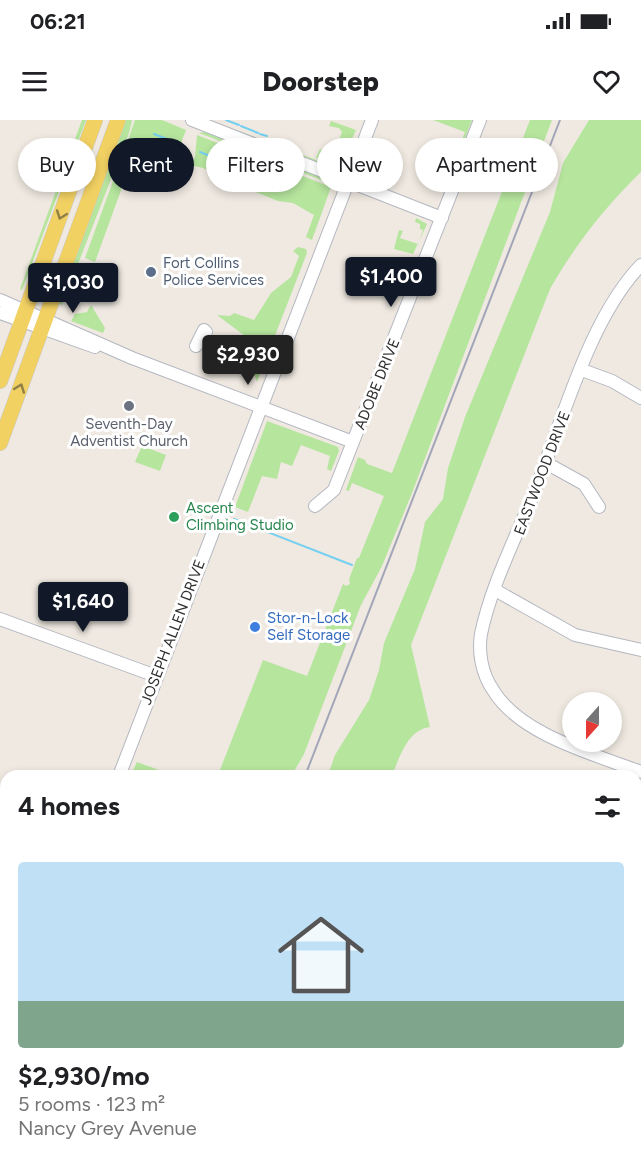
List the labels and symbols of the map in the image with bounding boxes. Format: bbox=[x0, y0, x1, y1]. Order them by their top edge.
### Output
one-way arrow bbox=[56, 209, 69, 219]
place label: Fort Collins Police Services bbox=[163, 254, 264, 289]
pin: $1,400 bbox=[342, 257, 440, 308]
pin: $1,030 bbox=[24, 263, 122, 314]
marker: Fort Collins Police Services bbox=[144, 265, 158, 279]
pin: $2,930 bbox=[199, 335, 297, 386]
street label: ADOBE DRIVE bbox=[351, 336, 403, 432]
one-way arrow bbox=[12, 383, 25, 394]
marker: Seventh-Day Adventist Church bbox=[122, 399, 136, 413]
street label: EASTWOOD DRIVE bbox=[510, 408, 574, 538]
place label: Seventh-Day Adventist Church bbox=[70, 415, 188, 450]
place label: Ascent Climbing Studio bbox=[186, 499, 294, 534]
marker: Ascent Climbing Studio bbox=[167, 510, 181, 524]
street label: JOSEPH ALLEN DRIVE bbox=[137, 557, 209, 707]
pin: $1,640 bbox=[34, 582, 132, 633]
place label: Stor-n-Lock Self Storage bbox=[267, 609, 350, 644]
marker: Stor-n-Lock Self Storage bbox=[248, 620, 262, 634]
north arrow bbox=[562, 692, 622, 752]

